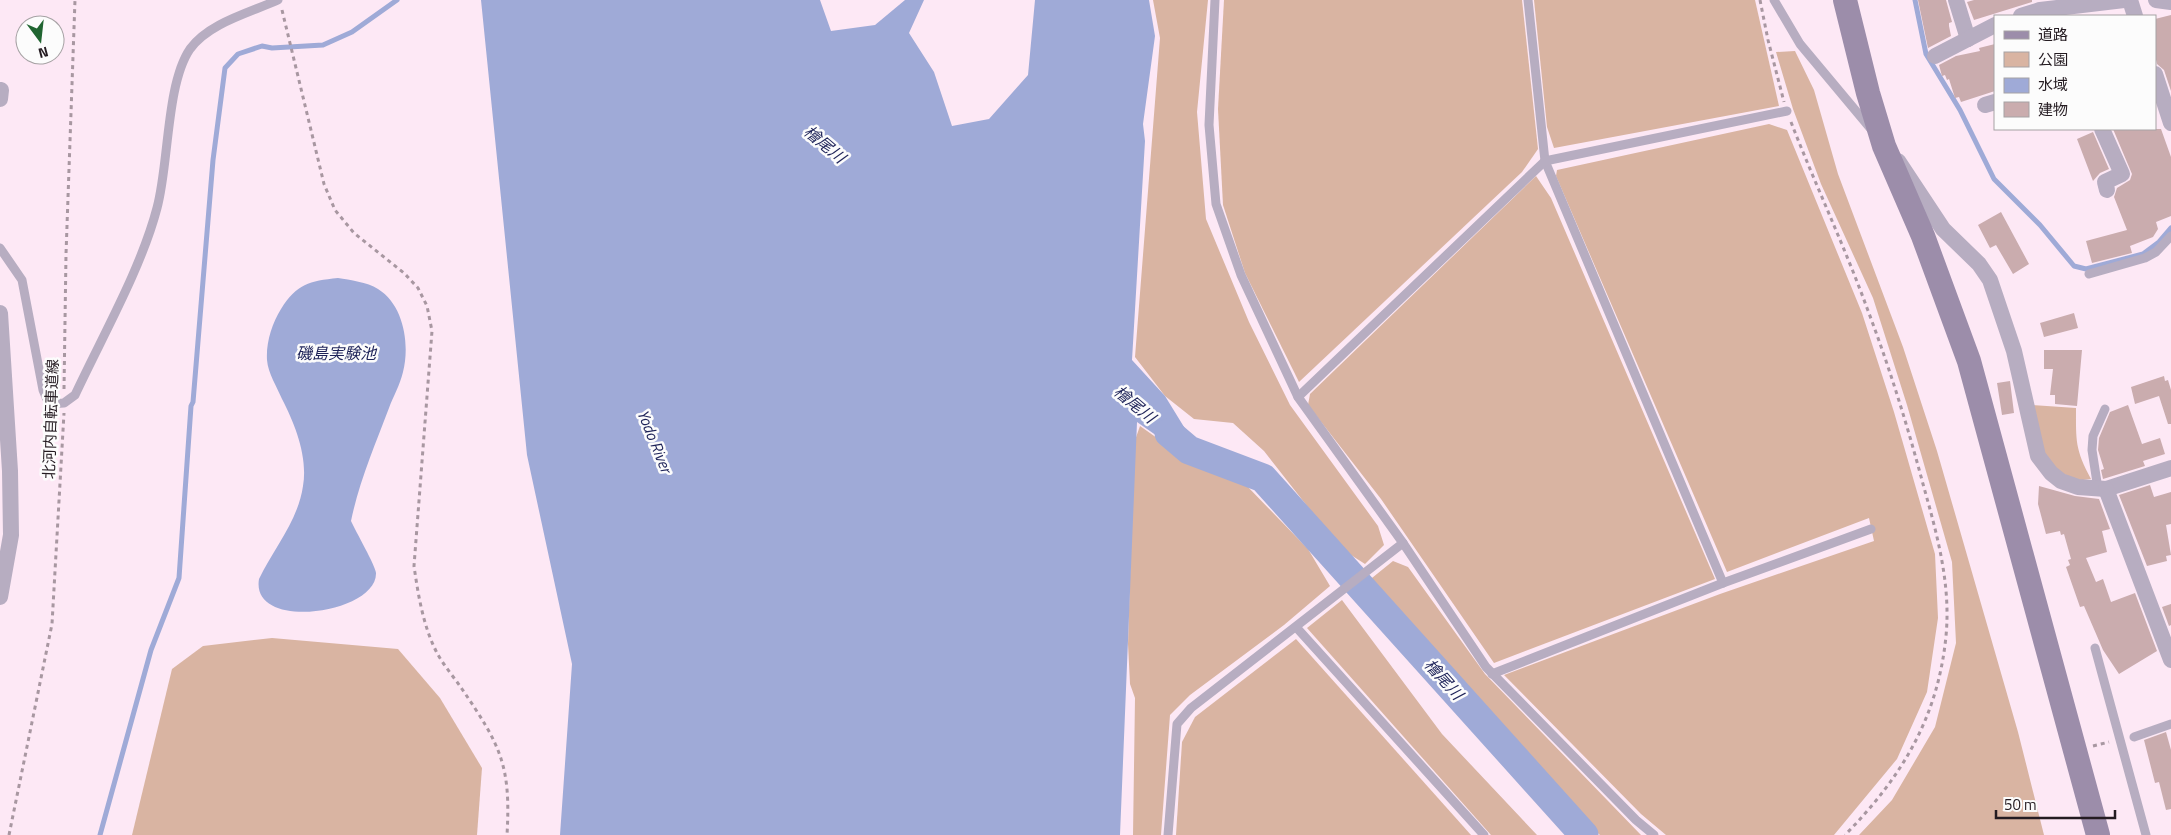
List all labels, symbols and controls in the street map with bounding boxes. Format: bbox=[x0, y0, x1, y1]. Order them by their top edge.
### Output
north arrow bbox=[15, 15, 65, 65]
legend bbox=[1994, 15, 2156, 130]
text: 道路 bbox=[2038, 23, 2068, 46]
text: N bbox=[36, 42, 51, 64]
text: 公園 bbox=[2038, 48, 2068, 71]
text: 水域 bbox=[2038, 73, 2068, 96]
text: 建物 bbox=[2038, 98, 2068, 121]
water label: 檜尾川 bbox=[799, 119, 853, 170]
water label: 磯島実験池 bbox=[296, 341, 378, 365]
street label: 北河内自転車道線 bbox=[37, 359, 64, 479]
water label: 檜尾川 bbox=[1109, 379, 1163, 430]
water label: Yodo River bbox=[632, 406, 679, 478]
water label: 檜尾川 bbox=[1419, 653, 1470, 706]
scale bar bbox=[1996, 788, 2115, 820]
text: 50 m bbox=[2004, 793, 2037, 816]

